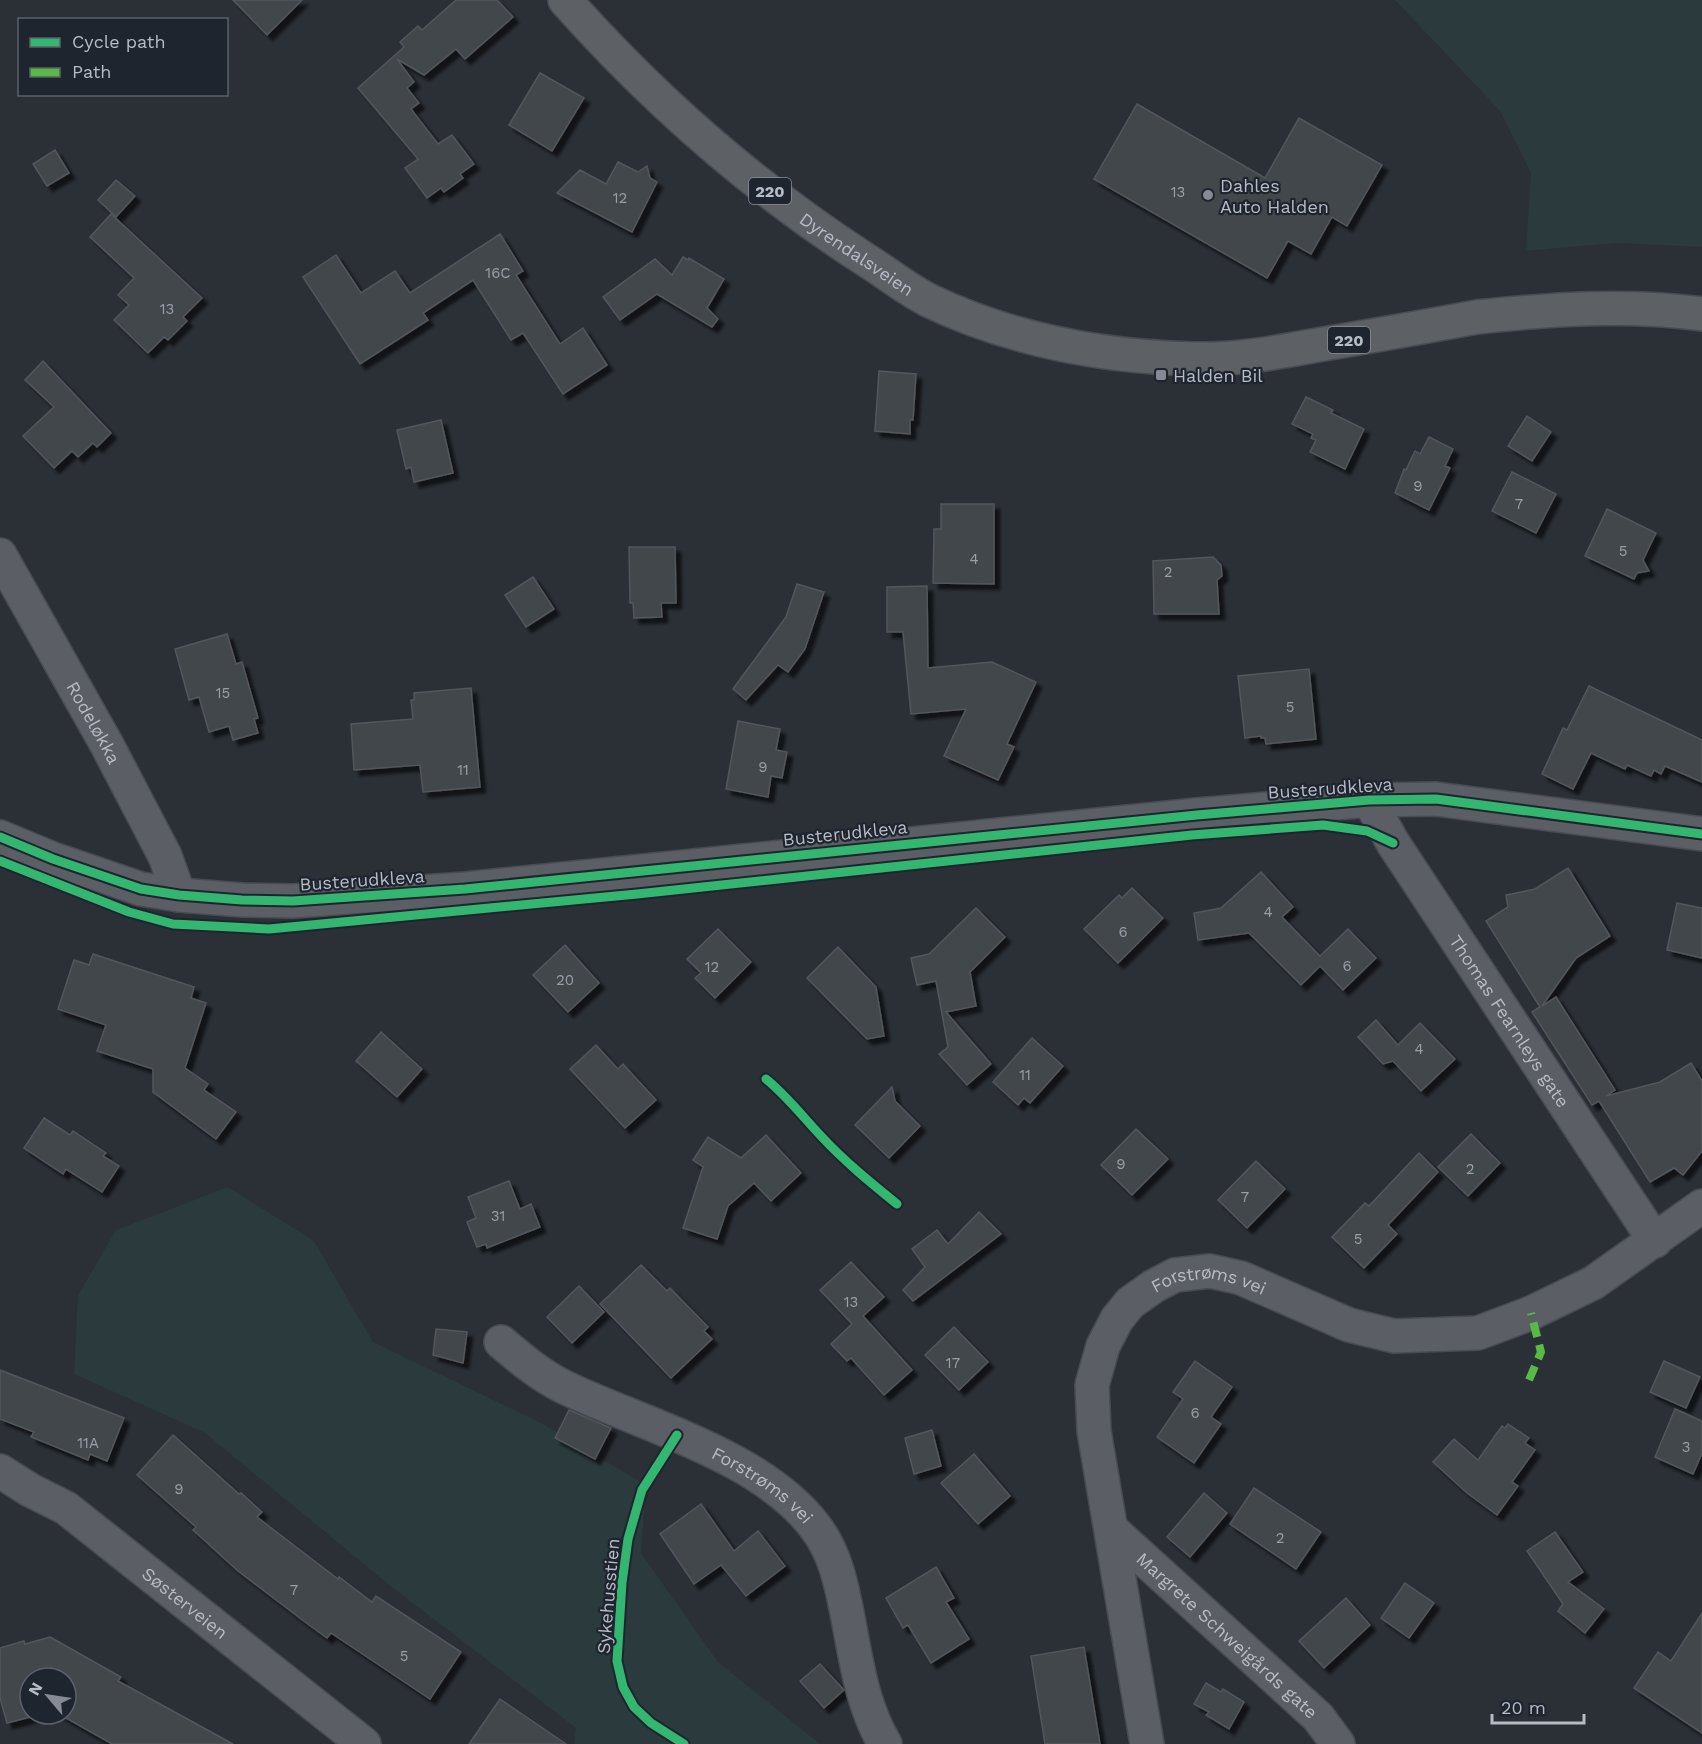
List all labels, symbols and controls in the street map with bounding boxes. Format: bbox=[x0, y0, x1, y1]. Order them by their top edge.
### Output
legend bbox=[18, 18, 228, 96]
text: Cycle path bbox=[72, 31, 166, 52]
text: Path bbox=[72, 61, 112, 82]
place label: Dahles Auto Halden bbox=[1220, 175, 1329, 217]
road number: 220 bbox=[749, 178, 791, 204]
house number: 13 bbox=[1171, 183, 1185, 201]
marker: Dahles Auto Halden bbox=[1201, 188, 1215, 202]
house number: 12 bbox=[613, 189, 627, 207]
street label: Dyrendalsveien bbox=[796, 208, 918, 300]
house number: 16C bbox=[485, 264, 511, 282]
house number: 13 bbox=[160, 300, 174, 318]
road number: 220 bbox=[1328, 327, 1370, 353]
place label: Halden Bil bbox=[1173, 365, 1263, 386]
marker: Halden Bil bbox=[1154, 368, 1168, 382]
house number: 9 bbox=[1413, 477, 1423, 495]
house number: 7 bbox=[1515, 495, 1523, 513]
house number: 5 bbox=[1619, 542, 1627, 560]
house number: 4 bbox=[969, 550, 979, 568]
house number: 2 bbox=[1164, 563, 1172, 581]
street label: Rodeløkka bbox=[63, 678, 125, 767]
house number: 15 bbox=[216, 684, 230, 702]
house number: 5 bbox=[1286, 698, 1294, 716]
house number: 9 bbox=[758, 758, 768, 776]
house number: 11 bbox=[457, 761, 469, 779]
street label: Busterudkleva bbox=[1267, 773, 1393, 803]
street label: Busterudkleva bbox=[782, 816, 908, 850]
street label: Busterudkleva bbox=[299, 865, 425, 895]
house number: 4 bbox=[1263, 903, 1273, 921]
house number: 6 bbox=[1118, 923, 1128, 941]
street label: Thomas Fearnleys gate bbox=[1446, 931, 1574, 1111]
house number: 6 bbox=[1342, 957, 1352, 975]
house number: 12 bbox=[705, 958, 719, 976]
house number: 20 bbox=[556, 971, 574, 989]
house number: 4 bbox=[1414, 1040, 1424, 1058]
house number: 11 bbox=[1019, 1066, 1031, 1084]
house number: 9 bbox=[1116, 1155, 1126, 1173]
house number: 2 bbox=[1466, 1160, 1474, 1178]
house number: 7 bbox=[1241, 1188, 1249, 1206]
house number: 31 bbox=[491, 1207, 505, 1225]
house number: 5 bbox=[1354, 1230, 1362, 1248]
street label: Forstrøms vei bbox=[1147, 1260, 1270, 1298]
house number: 13 bbox=[844, 1293, 858, 1311]
house number: 17 bbox=[946, 1354, 960, 1372]
house number: 6 bbox=[1190, 1404, 1200, 1422]
house number: 11A bbox=[77, 1434, 99, 1452]
house number: 3 bbox=[1682, 1438, 1690, 1456]
street label: Forstrøms vei bbox=[709, 1442, 818, 1527]
house number: 9 bbox=[174, 1480, 184, 1498]
house number: 2 bbox=[1276, 1529, 1284, 1547]
street label: Sykehusstien bbox=[592, 1537, 624, 1655]
street label: Margrete Schweigårds gate bbox=[1133, 1547, 1322, 1722]
street label: Søsterveien bbox=[138, 1562, 232, 1643]
house number: 7 bbox=[290, 1581, 298, 1599]
house number: 5 bbox=[400, 1647, 408, 1665]
north arrow bbox=[18, 1666, 78, 1726]
text: N bbox=[24, 1679, 47, 1699]
scale bar bbox=[1492, 1687, 1584, 1725]
text: 20 m bbox=[1501, 1697, 1546, 1718]

